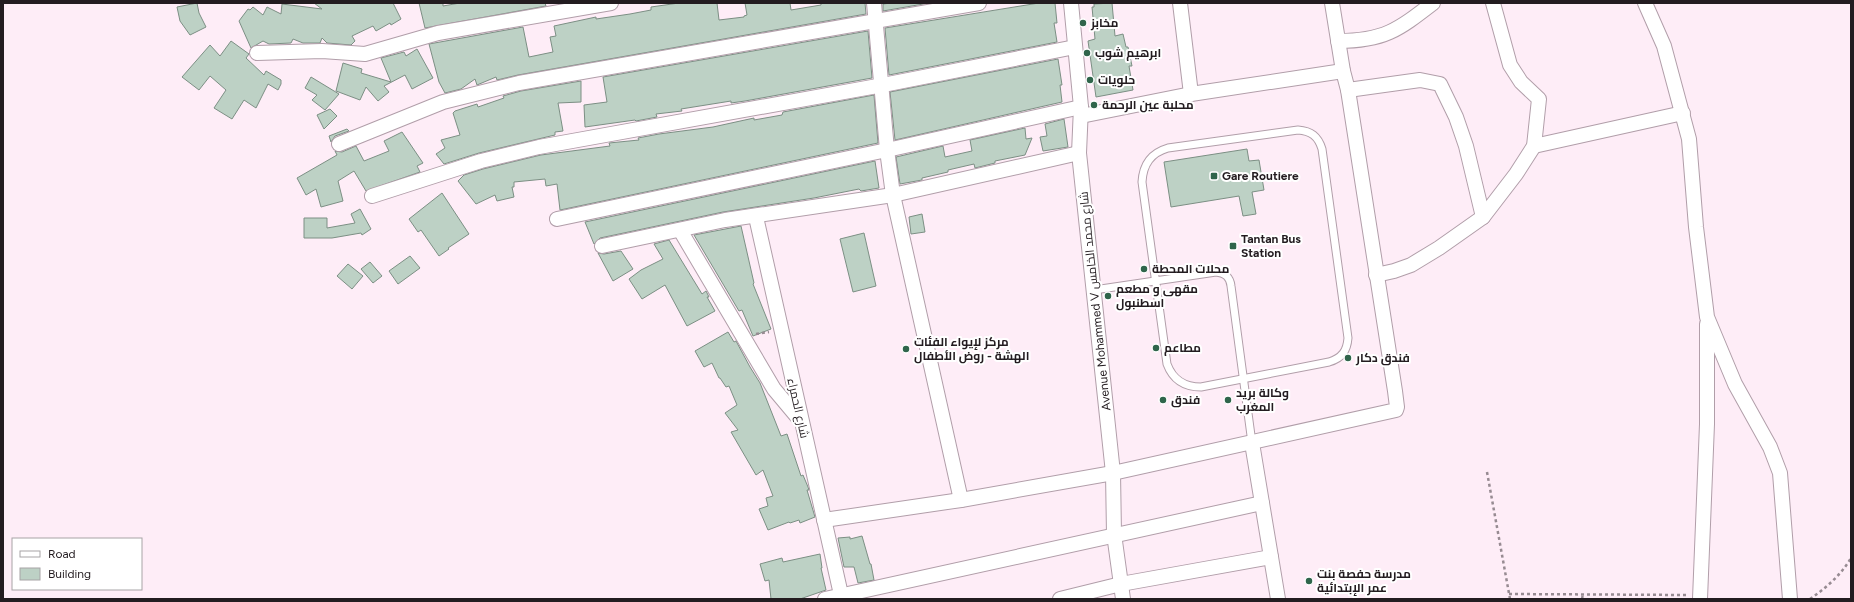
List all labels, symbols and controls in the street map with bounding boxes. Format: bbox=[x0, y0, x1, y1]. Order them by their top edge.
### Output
place label: مخابز bbox=[1090, 16, 1119, 31]
marker: مخابز bbox=[1078, 18, 1088, 28]
place label: ابرهيم شوب bbox=[1095, 46, 1161, 61]
marker: ابرهيم شوب bbox=[1082, 48, 1092, 58]
place label: حلويات bbox=[1098, 73, 1135, 88]
marker: حلويات bbox=[1085, 75, 1095, 85]
place label: محلبة عين الرحمة bbox=[1102, 98, 1194, 113]
marker: محلبة عين الرحمة bbox=[1089, 100, 1099, 110]
place label: Gare Routiere bbox=[1222, 169, 1299, 183]
marker: Gare Routiere bbox=[1209, 171, 1219, 181]
street label: Avenue Mohammed V شارع محمد الخامس bbox=[1077, 191, 1114, 411]
place label: Tantan Bus Station bbox=[1241, 232, 1301, 260]
marker: Tantan Bus Station bbox=[1228, 241, 1238, 251]
place label: محلات المحطة bbox=[1152, 262, 1230, 276]
marker: محلات المحطة bbox=[1139, 264, 1149, 274]
place label: مقهى و مطعم اسطنبول bbox=[1116, 282, 1198, 311]
marker: مقهى و مطعم اسطنبول bbox=[1103, 291, 1113, 301]
place label: مركز لإيواء الفئات الهشة - روض الأطفال bbox=[914, 335, 1029, 364]
place label: مطاعم bbox=[1164, 341, 1201, 356]
marker: مطاعم bbox=[1151, 343, 1161, 353]
marker: مركز لإيواء الفئات الهشة - روض الأطفال bbox=[901, 344, 911, 354]
place label: فندق دكار bbox=[1355, 351, 1410, 366]
marker: فندق دكار bbox=[1343, 353, 1353, 363]
street label: شارع الحمراء bbox=[783, 376, 812, 440]
place label: وكالة بريد المغرب bbox=[1236, 386, 1289, 415]
place label: فندق bbox=[1171, 393, 1200, 408]
marker: فندق bbox=[1158, 395, 1168, 405]
marker: وكالة بريد المغرب bbox=[1223, 395, 1233, 405]
legend bbox=[12, 538, 142, 590]
text: Road bbox=[48, 547, 76, 561]
text: Building bbox=[48, 567, 91, 581]
place label: مدرسة حفصة بنت عمر الإبتدائية bbox=[1317, 567, 1411, 596]
marker: مدرسة حفصة بنت عمر الإبتدائية bbox=[1304, 576, 1314, 586]

